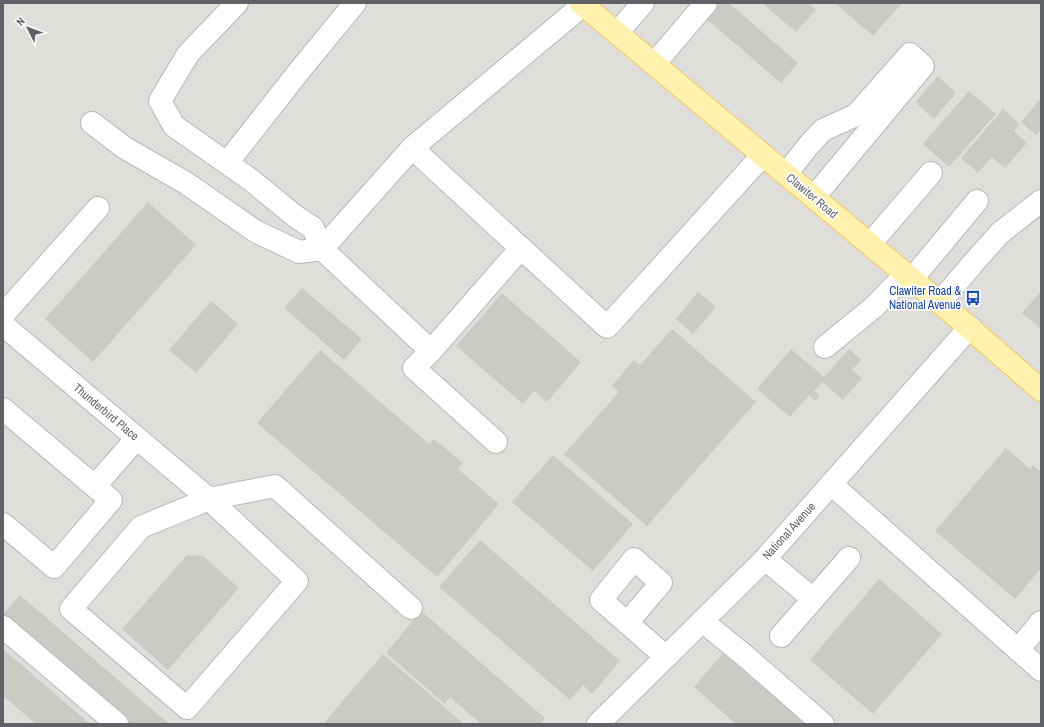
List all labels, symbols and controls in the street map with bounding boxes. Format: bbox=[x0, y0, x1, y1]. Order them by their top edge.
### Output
north arrow bbox=[8, 8, 48, 48]
text: N bbox=[13, 14, 28, 28]
street label: Clawiter Road bbox=[783, 170, 841, 222]
place label: Clawiter Road & National Avenue bbox=[889, 283, 961, 313]
bus stop icon: Clawiter Road & National Avenue bbox=[964, 289, 982, 307]
street label: Thunderbird Place bbox=[70, 380, 142, 444]
street label: National Avenue bbox=[759, 499, 819, 563]

